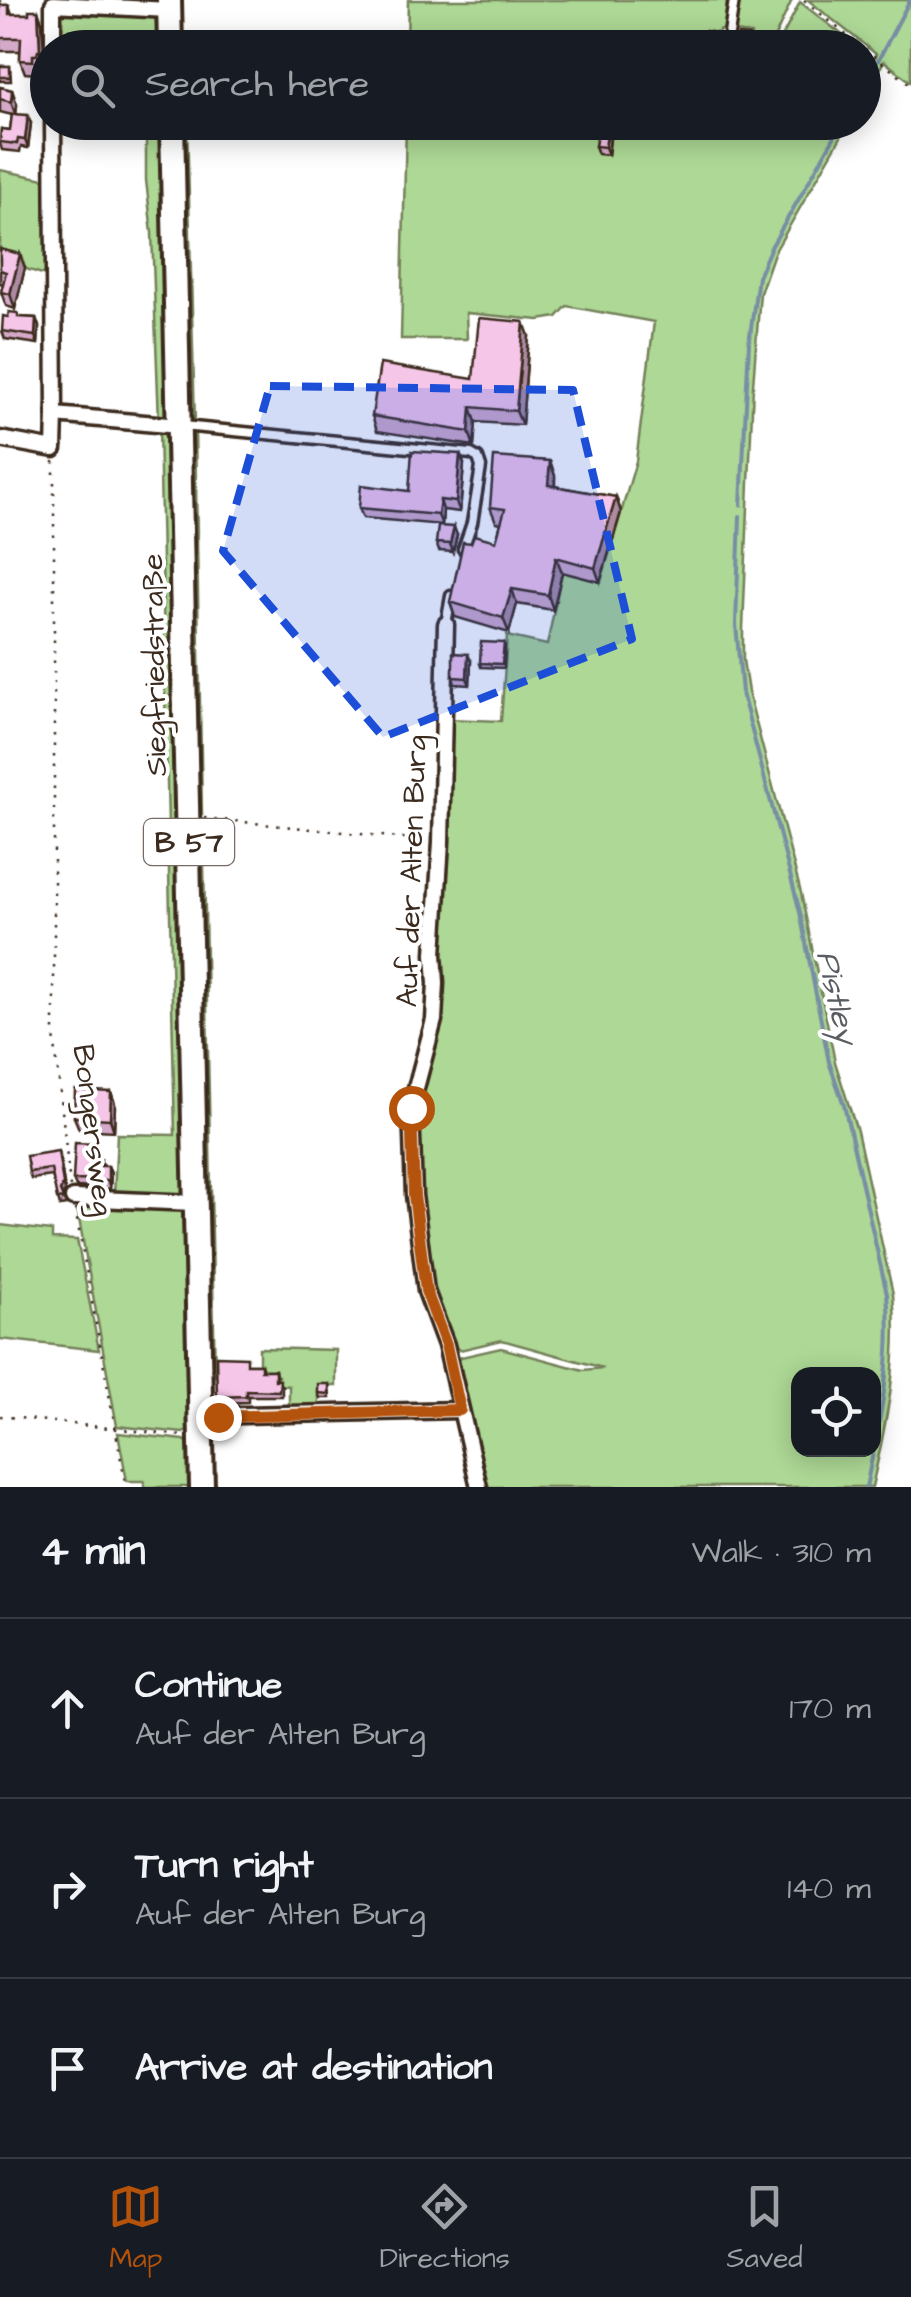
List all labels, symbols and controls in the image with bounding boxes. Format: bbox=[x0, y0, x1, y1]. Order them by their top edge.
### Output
search box bbox=[30, 30, 881, 140]
icon: search bbox=[65, 58, 120, 113]
text: Search here bbox=[145, 59, 369, 111]
street label: Siegfriedstraße bbox=[132, 553, 179, 777]
street label: Auf der Alten Burg bbox=[386, 734, 439, 1008]
road number: B 57 bbox=[144, 819, 234, 865]
water label: Pistley bbox=[803, 946, 870, 1052]
street label: Bongersweg bbox=[61, 1042, 124, 1218]
route start bbox=[389, 1086, 435, 1132]
map controls bbox=[791, 1367, 881, 1457]
button: locate bbox=[791, 1367, 881, 1457]
route end bbox=[196, 1395, 242, 1441]
text: 4 min bbox=[40, 1523, 145, 1581]
text: Walk · 310 m bbox=[692, 1530, 871, 1575]
text: Continue bbox=[135, 1660, 282, 1712]
icon: ahead bbox=[40, 1681, 95, 1736]
text: 170 m bbox=[789, 1686, 871, 1731]
text: Auf der Alten Burg bbox=[135, 1712, 426, 1757]
text: Turn right bbox=[135, 1840, 314, 1892]
icon: right bbox=[40, 1861, 95, 1916]
text: 140 m bbox=[787, 1866, 871, 1911]
text: Auf der Alten Burg bbox=[135, 1892, 426, 1937]
icon: arrive bbox=[40, 2041, 95, 2096]
text: Arrive at destination bbox=[135, 2042, 492, 2094]
tab: Map bbox=[108, 2179, 163, 2278]
tab: Directions bbox=[380, 2179, 510, 2278]
tab: Saved bbox=[726, 2179, 803, 2278]

